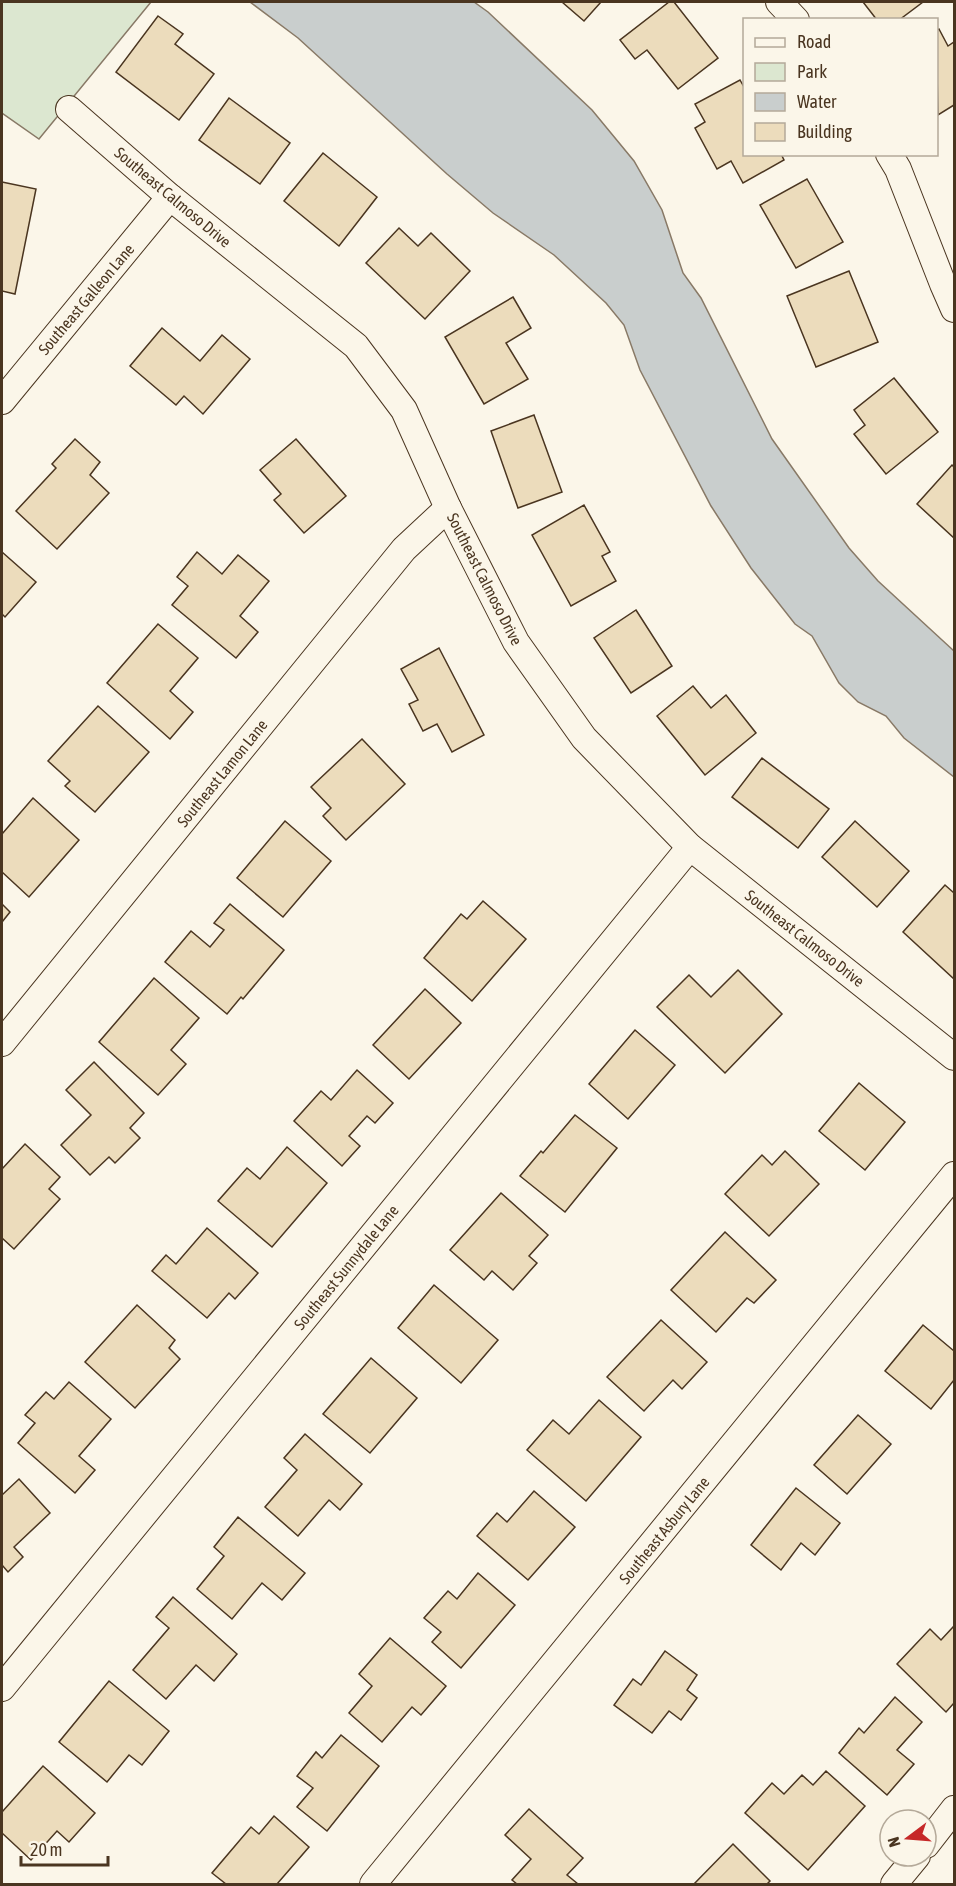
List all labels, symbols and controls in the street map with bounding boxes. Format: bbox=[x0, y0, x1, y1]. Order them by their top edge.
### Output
legend bbox=[743, 18, 938, 156]
text: Road bbox=[797, 31, 831, 52]
text: Park bbox=[797, 61, 827, 82]
text: Water bbox=[797, 91, 837, 112]
text: Building bbox=[797, 121, 852, 142]
street label: Southeast Calmoso Drive bbox=[111, 143, 235, 251]
street label: Southeast Galleon Lane bbox=[34, 240, 138, 358]
street label: Southeast Calmoso Drive bbox=[444, 510, 526, 648]
street label: Southeast Lamon Lane bbox=[173, 716, 271, 830]
street label: Southeast Calmoso Drive bbox=[742, 886, 868, 990]
street label: Southeast Sunnydale Lane bbox=[290, 1201, 403, 1334]
street label: Southeast Asbury Lane bbox=[615, 1473, 713, 1588]
north arrow bbox=[878, 1808, 938, 1868]
scale bar bbox=[21, 1829, 108, 1867]
text: N bbox=[884, 1835, 904, 1849]
text: 20 m bbox=[30, 1839, 62, 1860]

